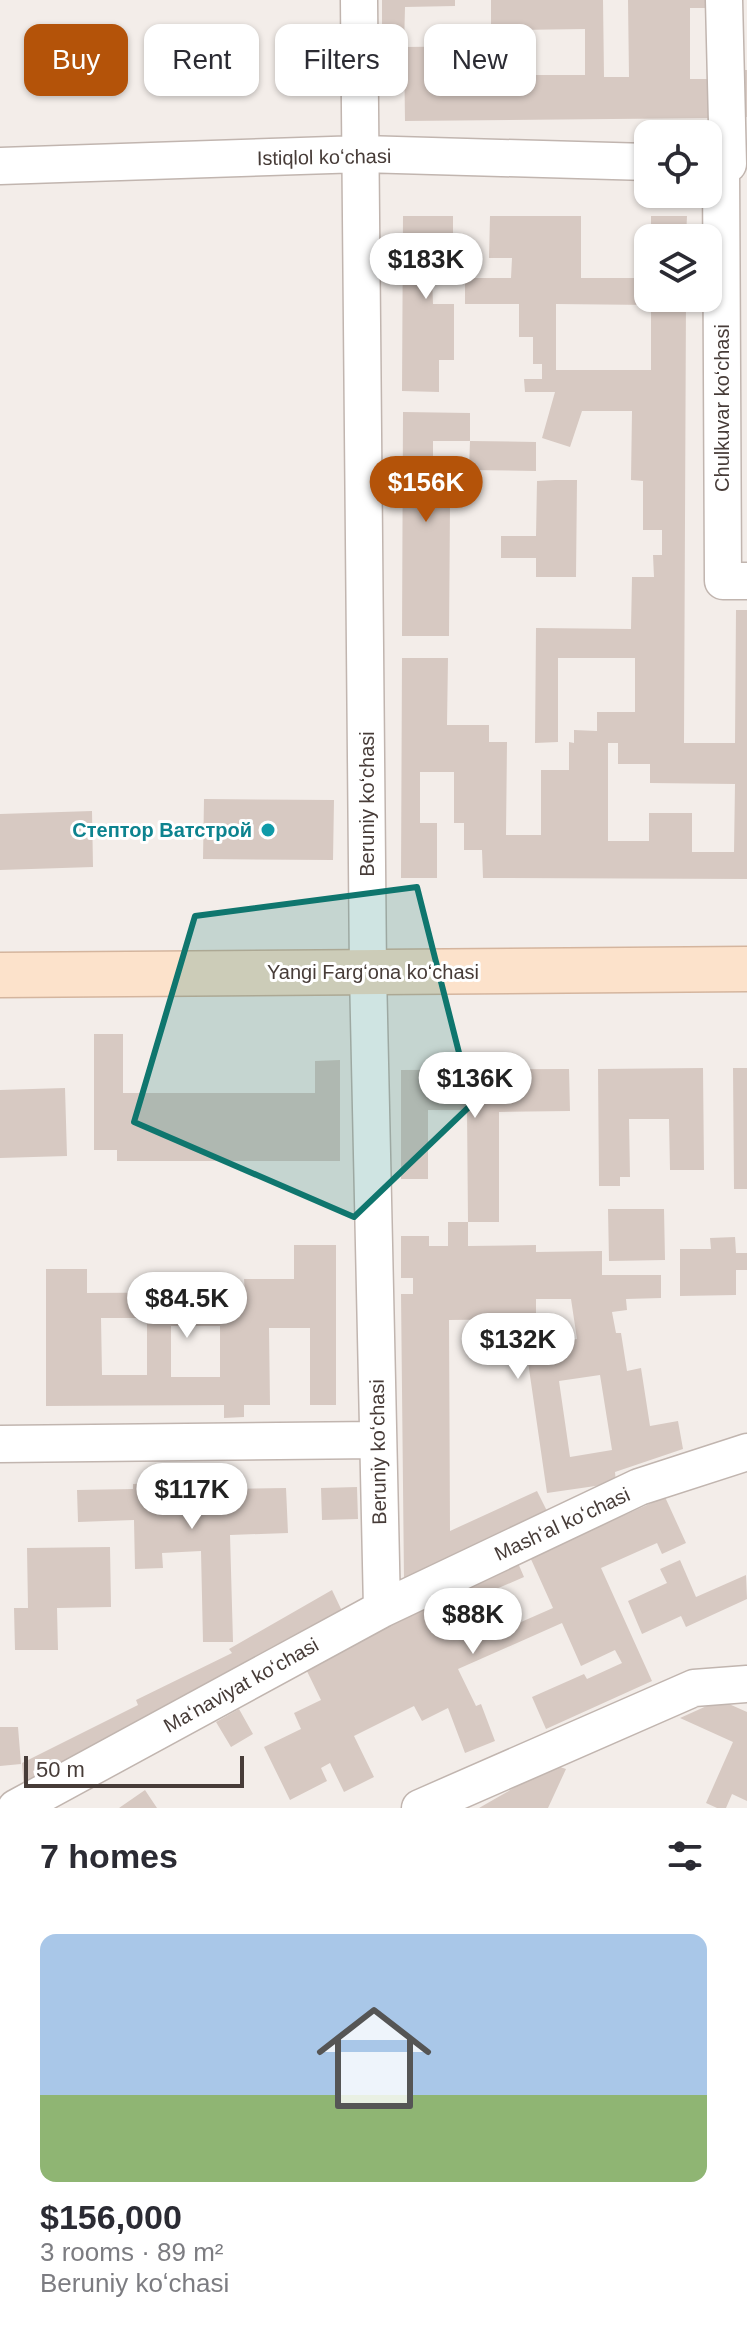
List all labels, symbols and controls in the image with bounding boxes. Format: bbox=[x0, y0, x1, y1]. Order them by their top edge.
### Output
chip: Buy bbox=[24, 24, 128, 96]
chip: Rent bbox=[144, 24, 259, 96]
chip: Filters bbox=[275, 24, 408, 96]
chip: New bbox=[424, 24, 536, 96]
map controls bbox=[634, 120, 722, 312]
button: locate bbox=[634, 120, 722, 208]
street label: Istiqlol koʻchasi bbox=[257, 145, 391, 169]
button: layers bbox=[634, 224, 722, 312]
pin: $183K bbox=[370, 233, 482, 301]
text: $183K bbox=[388, 244, 464, 274]
street label: Chulkuvar koʻchasi bbox=[711, 324, 733, 492]
pin: $156K bbox=[370, 456, 482, 524]
text: $156K bbox=[388, 467, 464, 497]
street label: Beruniy koʻchasi bbox=[356, 731, 378, 877]
place label: Стептор Ватстрой bbox=[72, 819, 252, 841]
marker: Стептор Ватстрой bbox=[259, 821, 277, 839]
street label: Yangi Fargʻona koʻchasi bbox=[267, 961, 479, 983]
pin: $136K bbox=[419, 1052, 531, 1120]
text: $136K bbox=[437, 1063, 513, 1093]
pin: $84.5K bbox=[122, 1272, 252, 1340]
text: $84.5K bbox=[145, 1283, 229, 1313]
pin: $132K bbox=[462, 1313, 574, 1381]
text: $132K bbox=[480, 1324, 556, 1354]
street label: Beruniy koʻchasi bbox=[366, 1379, 390, 1525]
pin: $117K bbox=[136, 1463, 248, 1531]
text: $117K bbox=[154, 1474, 230, 1504]
street label: Mashʻal koʻchasi bbox=[491, 1483, 633, 1565]
pin: $88K bbox=[426, 1588, 520, 1656]
text: $88K bbox=[442, 1599, 504, 1629]
street label: Maʻnaviyat koʻchasi bbox=[160, 1633, 322, 1737]
scale bar bbox=[24, 1752, 244, 1788]
text: 50 m bbox=[36, 1757, 85, 1782]
icon: filters bbox=[663, 1834, 707, 1878]
text: 7 homes bbox=[40, 1837, 178, 1875]
icon: home bbox=[302, 1986, 446, 2130]
text: $156,000 bbox=[40, 2198, 182, 2236]
text: 3 rooms · 89 m² bbox=[40, 2237, 224, 2267]
text: Beruniy koʻchasi bbox=[40, 2268, 229, 2298]

